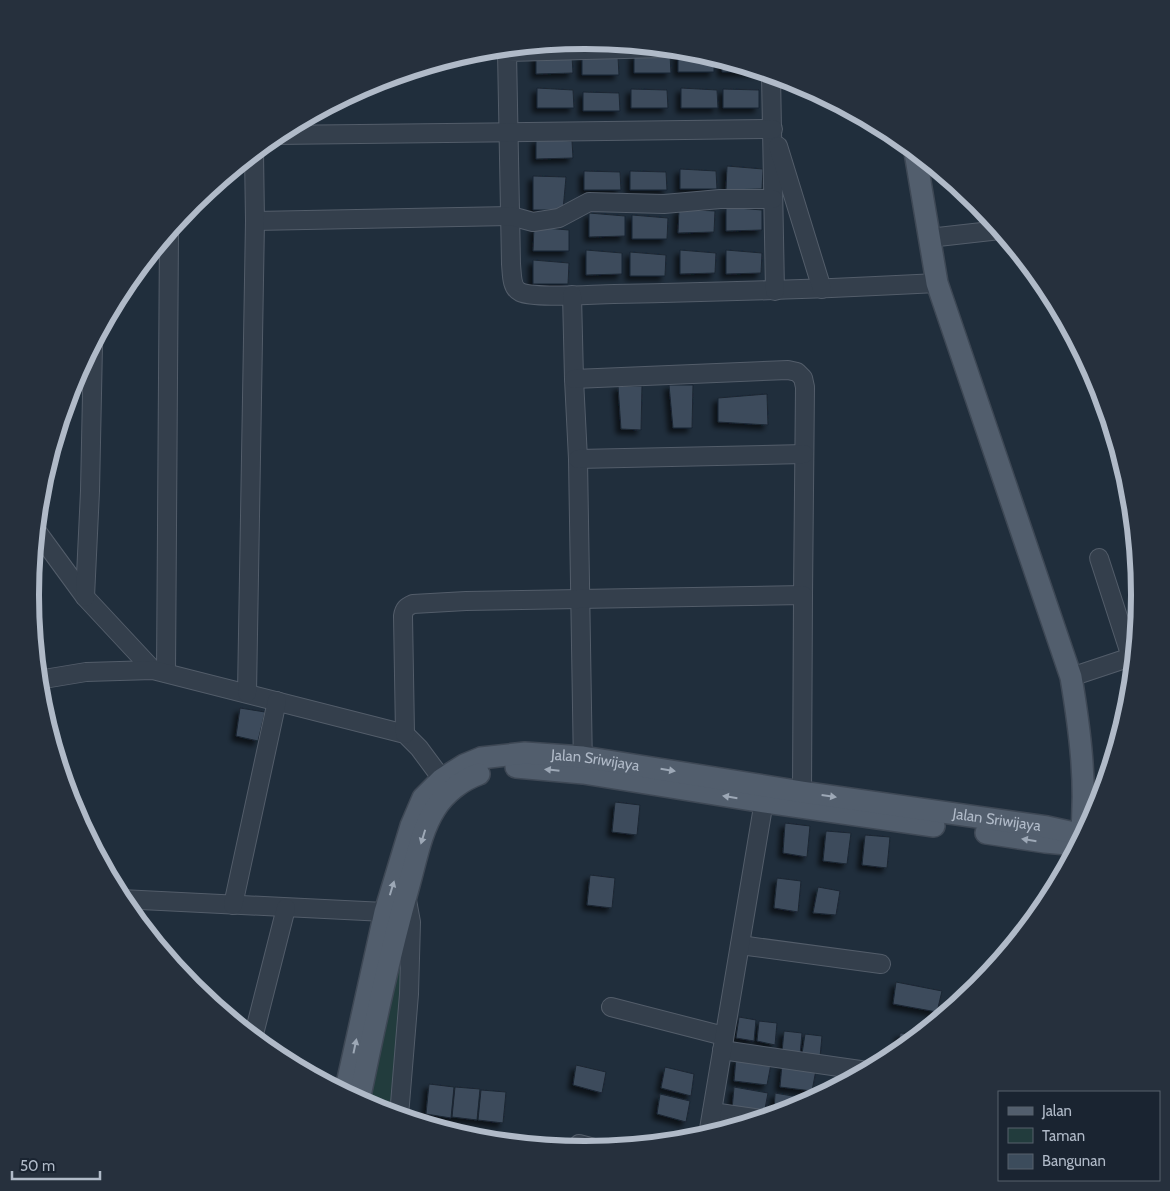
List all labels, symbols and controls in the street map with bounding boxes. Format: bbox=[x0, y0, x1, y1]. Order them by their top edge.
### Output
street label: Jalan Sriwijaya bbox=[550, 746, 642, 775]
one-way arrow bbox=[544, 766, 560, 774]
one-way arrow bbox=[661, 767, 677, 775]
one-way arrow bbox=[722, 792, 738, 800]
one-way arrow bbox=[821, 792, 837, 800]
street label: Jalan Sriwijaya bbox=[951, 804, 1043, 835]
one-way arrow bbox=[418, 830, 426, 845]
one-way arrow bbox=[1021, 836, 1037, 844]
one-way arrow bbox=[389, 880, 397, 895]
one-way arrow bbox=[351, 1038, 359, 1053]
legend bbox=[998, 1091, 1160, 1181]
text: Jalan bbox=[1041, 1102, 1072, 1120]
text: Taman bbox=[1042, 1127, 1085, 1145]
scale bar bbox=[12, 1148, 100, 1180]
text: Bangunan bbox=[1042, 1152, 1106, 1170]
text: 50 m bbox=[20, 1157, 55, 1175]

